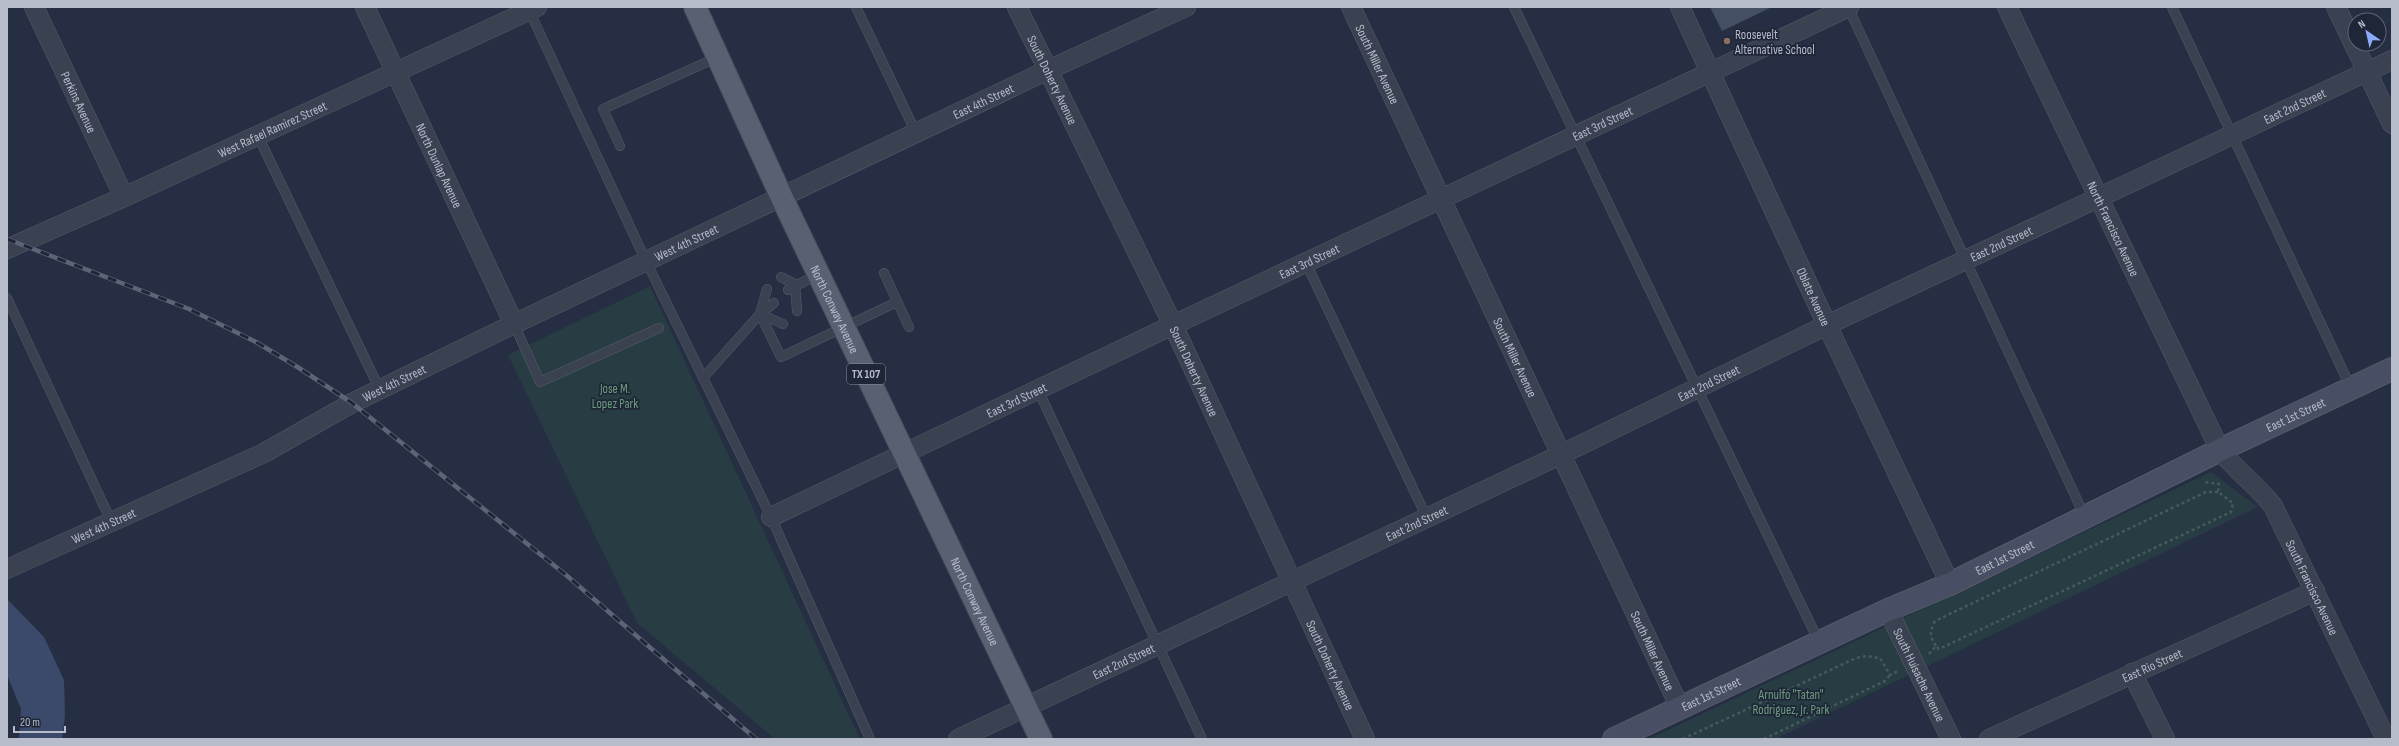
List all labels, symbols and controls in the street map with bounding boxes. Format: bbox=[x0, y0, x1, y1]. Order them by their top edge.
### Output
north arrow bbox=[2347, 12, 2387, 52]
text: N bbox=[2356, 17, 2368, 31]
street label: South Miller Avenue bbox=[1351, 22, 1402, 107]
place label: Roosevelt Alternative School bbox=[1734, 27, 1815, 58]
street label: South Doherty Avenue bbox=[1023, 33, 1080, 127]
marker: Roosevelt Alternative School bbox=[1722, 36, 1732, 46]
street label: Perkins Avenue bbox=[57, 69, 99, 136]
street label: East 4th Street bbox=[951, 80, 1017, 123]
street label: East 2nd Street bbox=[2261, 85, 2329, 128]
street label: West Rafael Ramirez Street bbox=[215, 98, 329, 162]
street label: East 3rd Street bbox=[1570, 103, 1636, 145]
street label: North Dunlap Avenue bbox=[412, 121, 465, 211]
street label: North Francisco Avenue bbox=[2083, 179, 2142, 279]
street label: West 4th Street bbox=[652, 221, 721, 265]
street label: East 2nd Street bbox=[1968, 223, 2035, 266]
street label: East 3rd Street bbox=[1277, 241, 1342, 283]
street label: North Conway Avenue bbox=[806, 263, 862, 356]
street label: Oblate Avenue bbox=[1793, 265, 1833, 329]
street label: South Miller Avenue bbox=[1489, 315, 1540, 400]
street label: South Doherty Avenue bbox=[1166, 324, 1221, 419]
street label: West 4th Street bbox=[360, 361, 429, 406]
street label: East 2nd Street bbox=[1676, 362, 1743, 405]
road number: TX 107 bbox=[847, 364, 885, 384]
street label: East 3rd Street bbox=[984, 379, 1050, 422]
park label: Jose M. Lopez Park bbox=[592, 381, 638, 412]
street label: East 1st Street bbox=[2264, 395, 2328, 436]
street label: East 2nd Street bbox=[1383, 502, 1451, 545]
street label: West 4th Street bbox=[69, 505, 139, 548]
street label: East 1st Street bbox=[1973, 536, 2037, 579]
street label: South Francisco Avenue bbox=[2282, 537, 2341, 638]
street label: North Conway Avenue bbox=[946, 555, 1002, 648]
street label: South Miller Avenue bbox=[1627, 609, 1678, 693]
street label: South Doherty Avenue bbox=[1302, 618, 1358, 713]
street label: South Huisache Avenue bbox=[1889, 626, 1948, 725]
street label: East 2nd Street bbox=[1090, 640, 1158, 683]
street label: East Rio Street bbox=[2120, 645, 2185, 686]
street label: East 1st Street bbox=[1679, 674, 1743, 715]
park label: Arnulfo "Tatan" Rodriguez, Jr. Park bbox=[1752, 687, 1830, 718]
scale bar bbox=[14, 708, 65, 734]
text: 20 m bbox=[20, 715, 40, 730]

